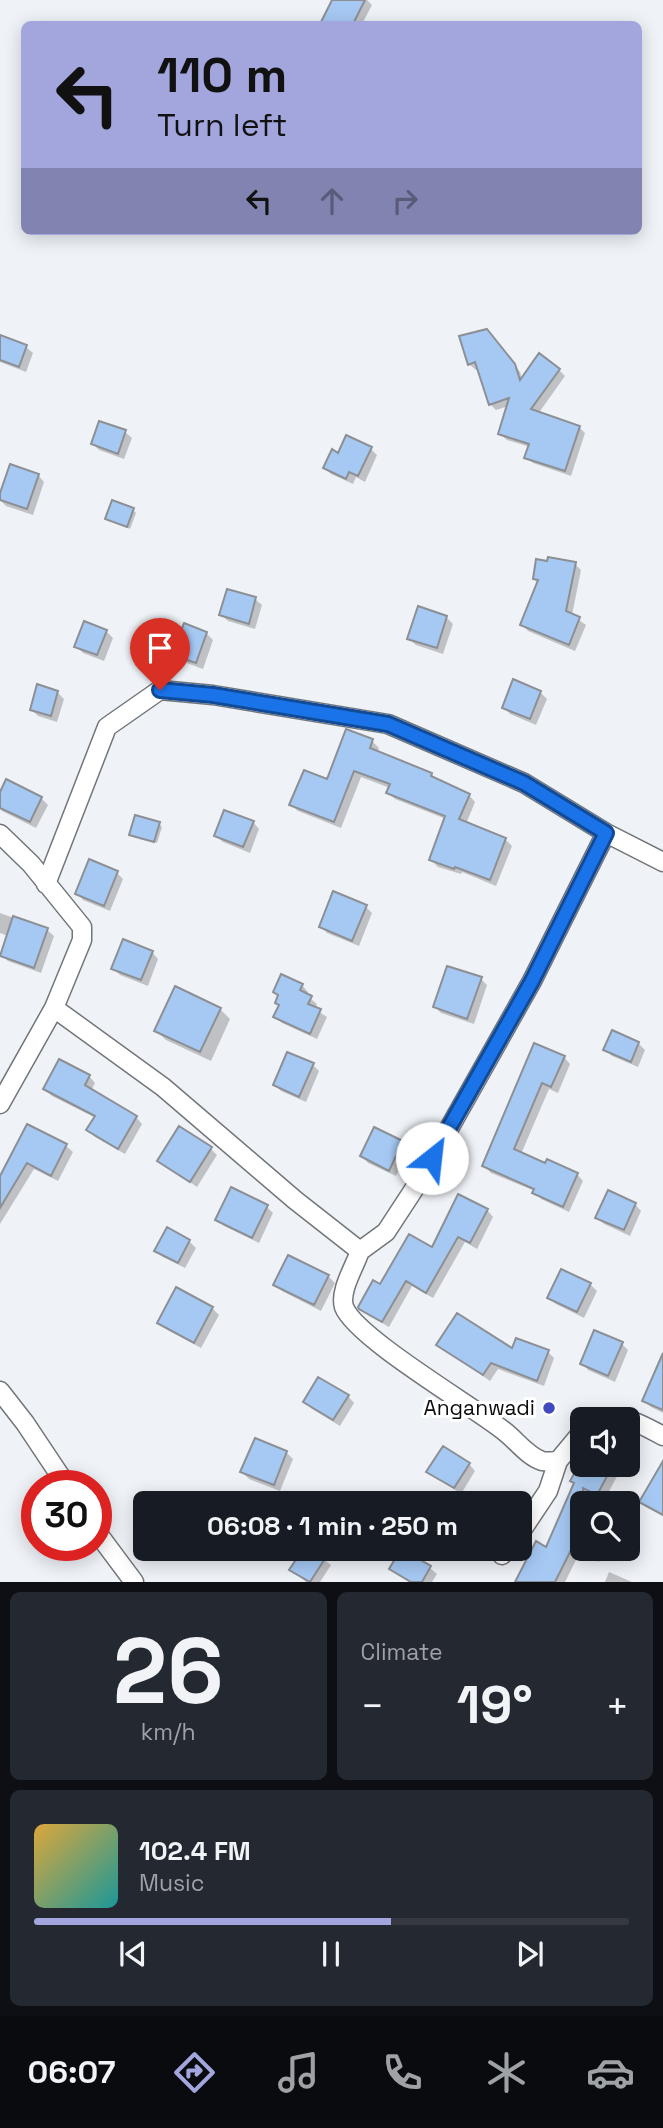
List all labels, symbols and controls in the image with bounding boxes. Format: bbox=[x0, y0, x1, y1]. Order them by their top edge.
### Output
text: 110 m bbox=[157, 44, 287, 106]
icon: left bbox=[42, 49, 133, 140]
text: Turn left bbox=[157, 105, 287, 145]
icon: left bbox=[240, 182, 278, 220]
icon: ahead bbox=[313, 182, 351, 220]
icon: right bbox=[386, 182, 424, 220]
pin bbox=[130, 618, 190, 690]
icon: arrive bbox=[141, 629, 179, 667]
position arrow bbox=[395, 1121, 469, 1195]
place label: Anganwadi bbox=[423, 1394, 535, 1421]
marker: Anganwadi bbox=[541, 1400, 557, 1416]
map controls bbox=[570, 1407, 640, 1561]
button: sound bbox=[570, 1407, 640, 1477]
speed limit sign: 30 bbox=[21, 1470, 112, 1561]
button: search bbox=[570, 1491, 640, 1561]
text: 06:08 · 1 min · 250 m bbox=[207, 1509, 458, 1543]
text: 26 bbox=[113, 1613, 223, 1730]
text: Climate bbox=[361, 1637, 443, 1667]
text: 19° bbox=[457, 1672, 533, 1738]
text: − bbox=[361, 1682, 384, 1730]
text: + bbox=[605, 1682, 629, 1730]
text: km/h bbox=[141, 1717, 196, 1747]
text: 102.4 FM bbox=[139, 1834, 251, 1868]
text: Music bbox=[139, 1868, 204, 1898]
icon: previous bbox=[114, 1935, 152, 1973]
icon: pause bbox=[312, 1935, 350, 1973]
icon: next bbox=[511, 1935, 549, 1973]
icon: directions bbox=[170, 2048, 219, 2097]
icon: music bbox=[274, 2048, 323, 2097]
icon: phone bbox=[378, 2048, 427, 2097]
icon: climate bbox=[482, 2048, 531, 2097]
icon: car bbox=[586, 2048, 635, 2097]
text: 06:07 bbox=[28, 2052, 115, 2092]

